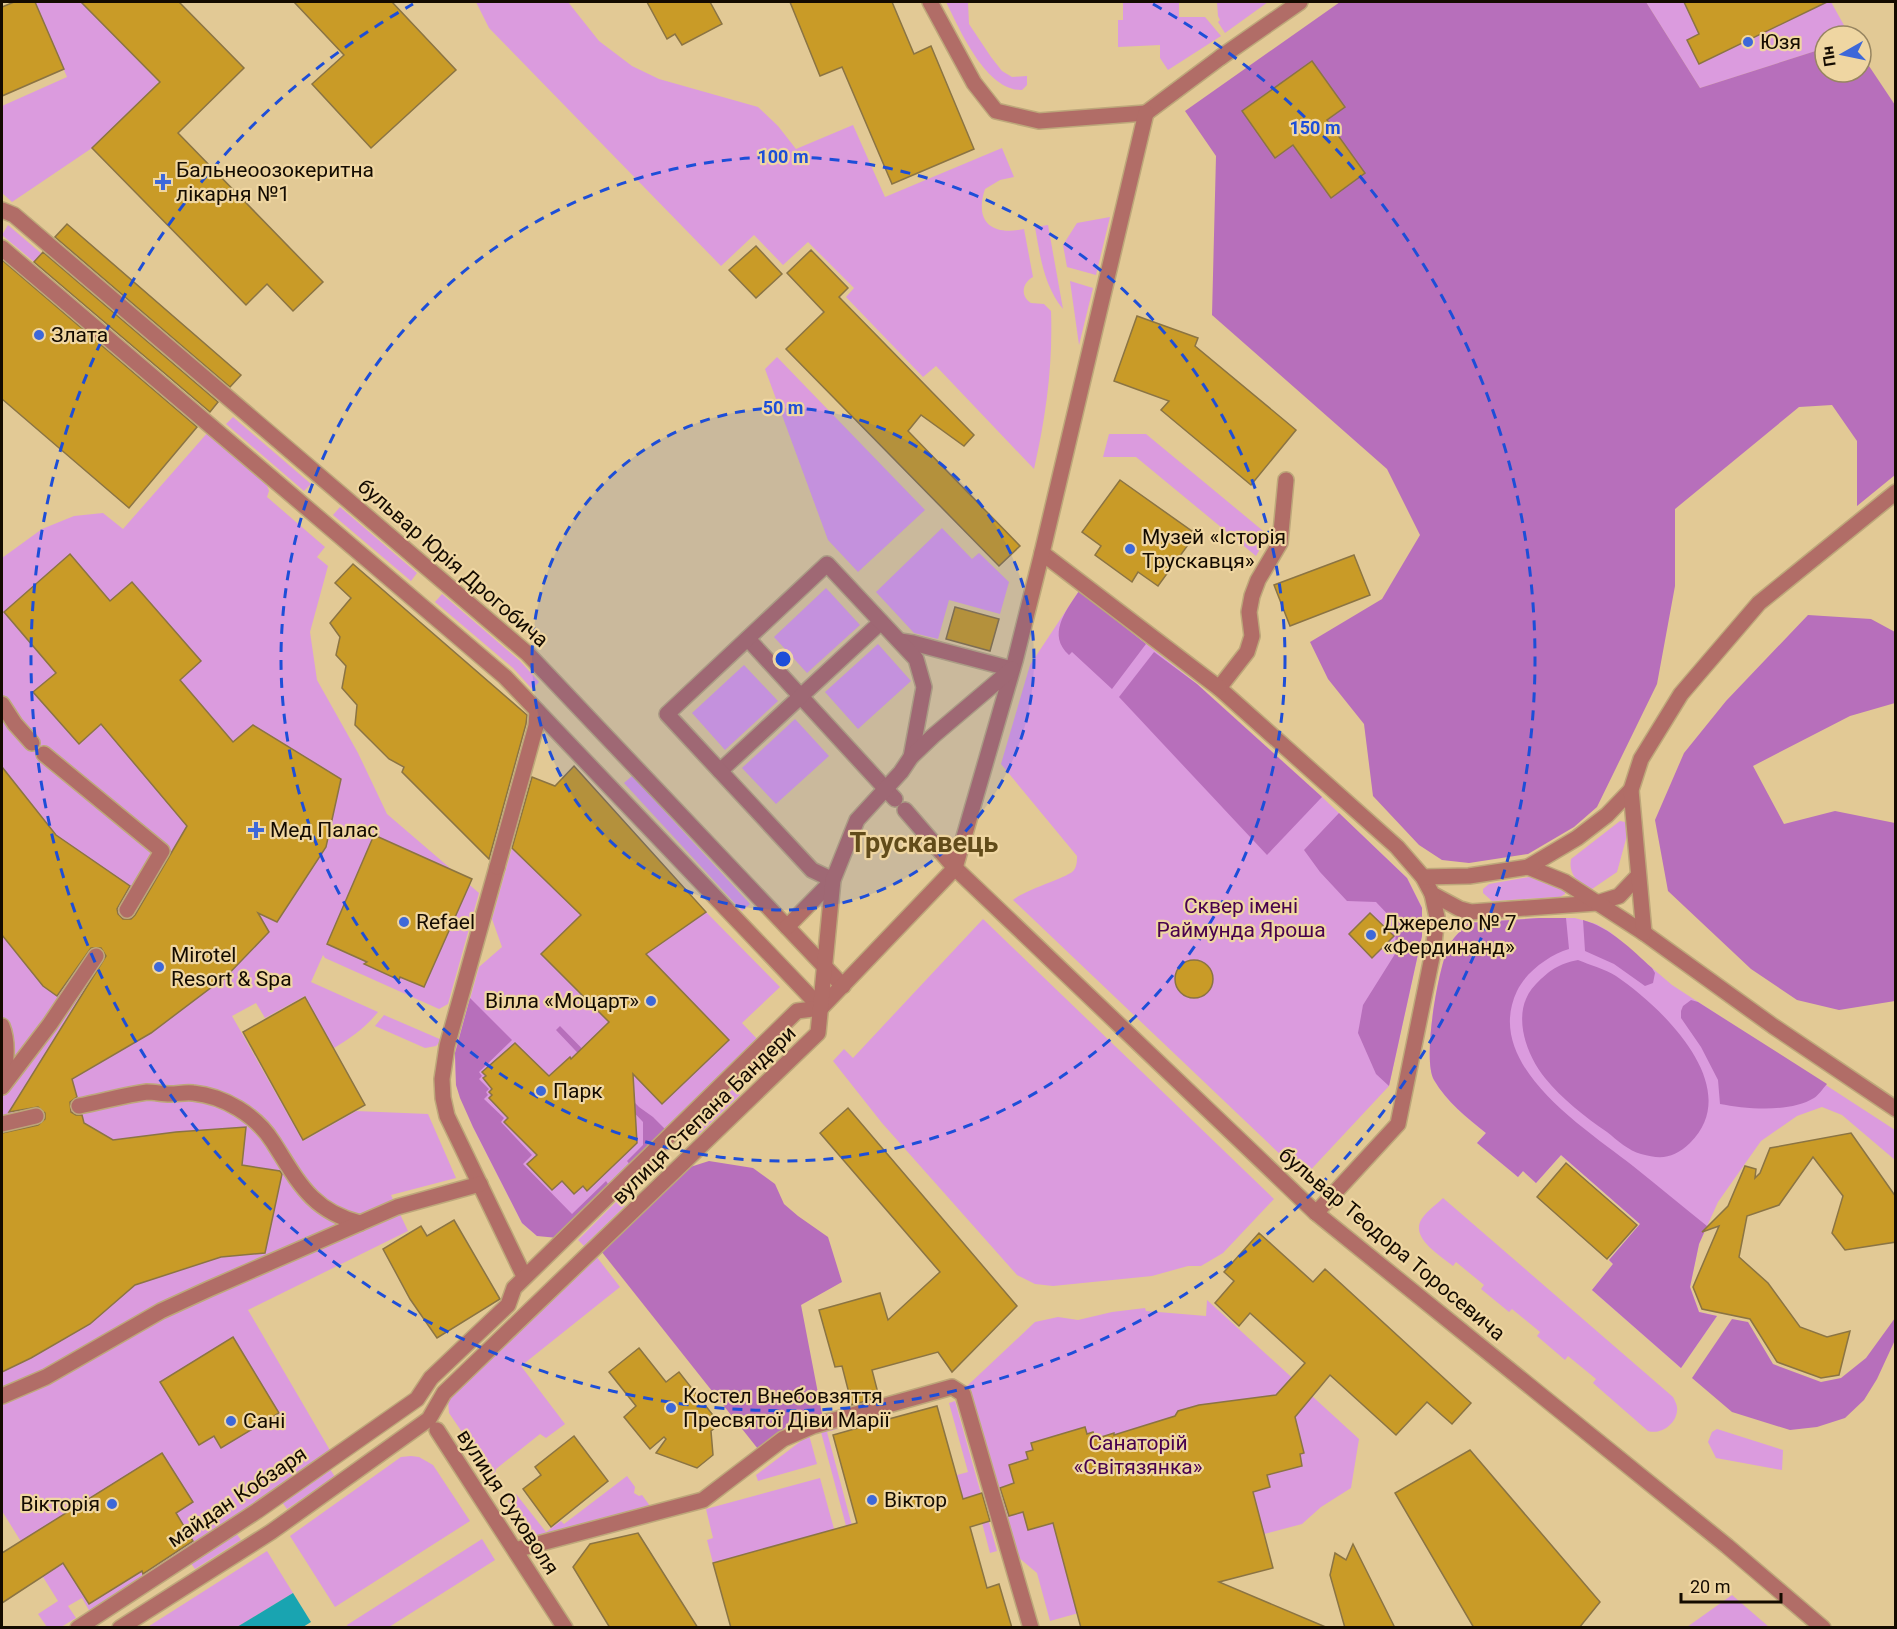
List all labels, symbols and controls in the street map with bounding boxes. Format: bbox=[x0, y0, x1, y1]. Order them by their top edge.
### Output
north arrow bbox=[1813, 24, 1873, 84]
place label: Юзя bbox=[1760, 30, 1801, 54]
marker: Юзя bbox=[1741, 35, 1755, 49]
text: Пн bbox=[1818, 45, 1840, 68]
text: 150 m bbox=[1289, 117, 1341, 138]
text: 100 m bbox=[757, 146, 809, 167]
place label: Бальнеоозокеритна лікарня №1 bbox=[176, 158, 374, 206]
marker: Бальнеоозокеритна лікарня №1 bbox=[154, 173, 172, 191]
place label: Злата bbox=[51, 323, 108, 347]
marker: Злата bbox=[32, 328, 46, 342]
text: 50 m bbox=[763, 397, 803, 418]
street label: бульвар Юрія Дрогобича bbox=[353, 474, 553, 652]
place label: Музей «Історія Трускавця» bbox=[1142, 525, 1286, 573]
marker: Музей «Історія Трускавця» bbox=[1123, 542, 1137, 556]
centre of rings bbox=[773, 649, 793, 669]
place label: Мед Палас bbox=[270, 818, 378, 842]
marker: Мед Палас bbox=[247, 821, 265, 839]
district label: Трускавець bbox=[850, 827, 998, 859]
park label: Сквер імені Раймунда Яроша bbox=[1156, 894, 1326, 942]
place label: Refael bbox=[416, 910, 475, 934]
place label: Джерело № 7 «Фердинанд» bbox=[1383, 911, 1517, 959]
marker: Refael bbox=[397, 915, 411, 929]
marker: Джерело № 7 «Фердинанд» bbox=[1364, 928, 1378, 942]
place label: Mirotel Resort & Spa bbox=[171, 943, 292, 991]
marker: Mirotel Resort & Spa bbox=[152, 960, 166, 974]
place label: Вілла «Моцарт» bbox=[485, 989, 639, 1013]
marker: Вілла «Моцарт» bbox=[644, 994, 658, 1008]
street label: вулиця Степана Бандери bbox=[607, 1021, 801, 1209]
place label: Парк bbox=[553, 1079, 603, 1103]
marker: Парк bbox=[534, 1084, 548, 1098]
street label: бульвар Теодора Торосевича bbox=[1274, 1142, 1510, 1346]
place label: Костел Внебовзяття Пресвятої Діви Марії bbox=[683, 1384, 890, 1432]
marker: Костел Внебовзяття Пресвятої Діви Марії bbox=[664, 1401, 678, 1415]
place label: Сані bbox=[243, 1409, 285, 1433]
marker: Сані bbox=[224, 1414, 238, 1428]
street label: вулиця Суховоля bbox=[452, 1425, 564, 1579]
park label: Санаторій «Світязянка» bbox=[1073, 1431, 1203, 1479]
street label: майдан Кобзаря bbox=[163, 1442, 311, 1552]
place label: Віктор bbox=[884, 1488, 947, 1512]
place label: Вікторія bbox=[20, 1492, 100, 1516]
marker: Віктор bbox=[865, 1493, 879, 1507]
marker: Вікторія bbox=[105, 1497, 119, 1511]
scale bar bbox=[1681, 1566, 1782, 1604]
text: 20 m bbox=[1690, 1576, 1730, 1597]

